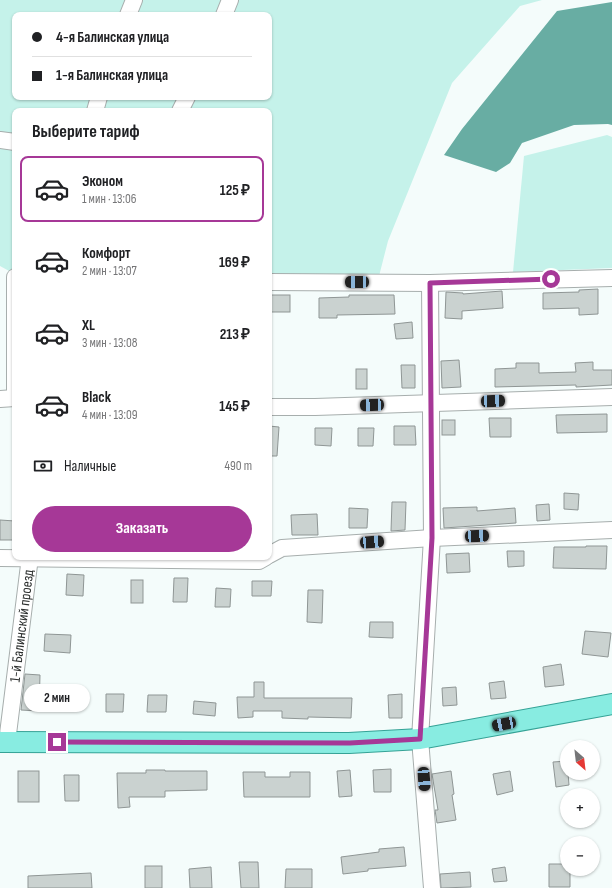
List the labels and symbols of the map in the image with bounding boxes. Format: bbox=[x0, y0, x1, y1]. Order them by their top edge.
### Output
route start bbox=[542, 270, 560, 288]
car bbox=[345, 276, 369, 288]
car bbox=[481, 395, 505, 407]
car bbox=[360, 399, 384, 411]
car bbox=[465, 529, 489, 543]
car bbox=[360, 535, 384, 549]
street label: 1-й Балинский проезд bbox=[5, 568, 38, 683]
callout: 2 мин bbox=[24, 684, 90, 712]
car bbox=[491, 716, 517, 732]
route end bbox=[48, 733, 66, 751]
north arrow bbox=[560, 740, 600, 780]
car bbox=[417, 767, 431, 791]

